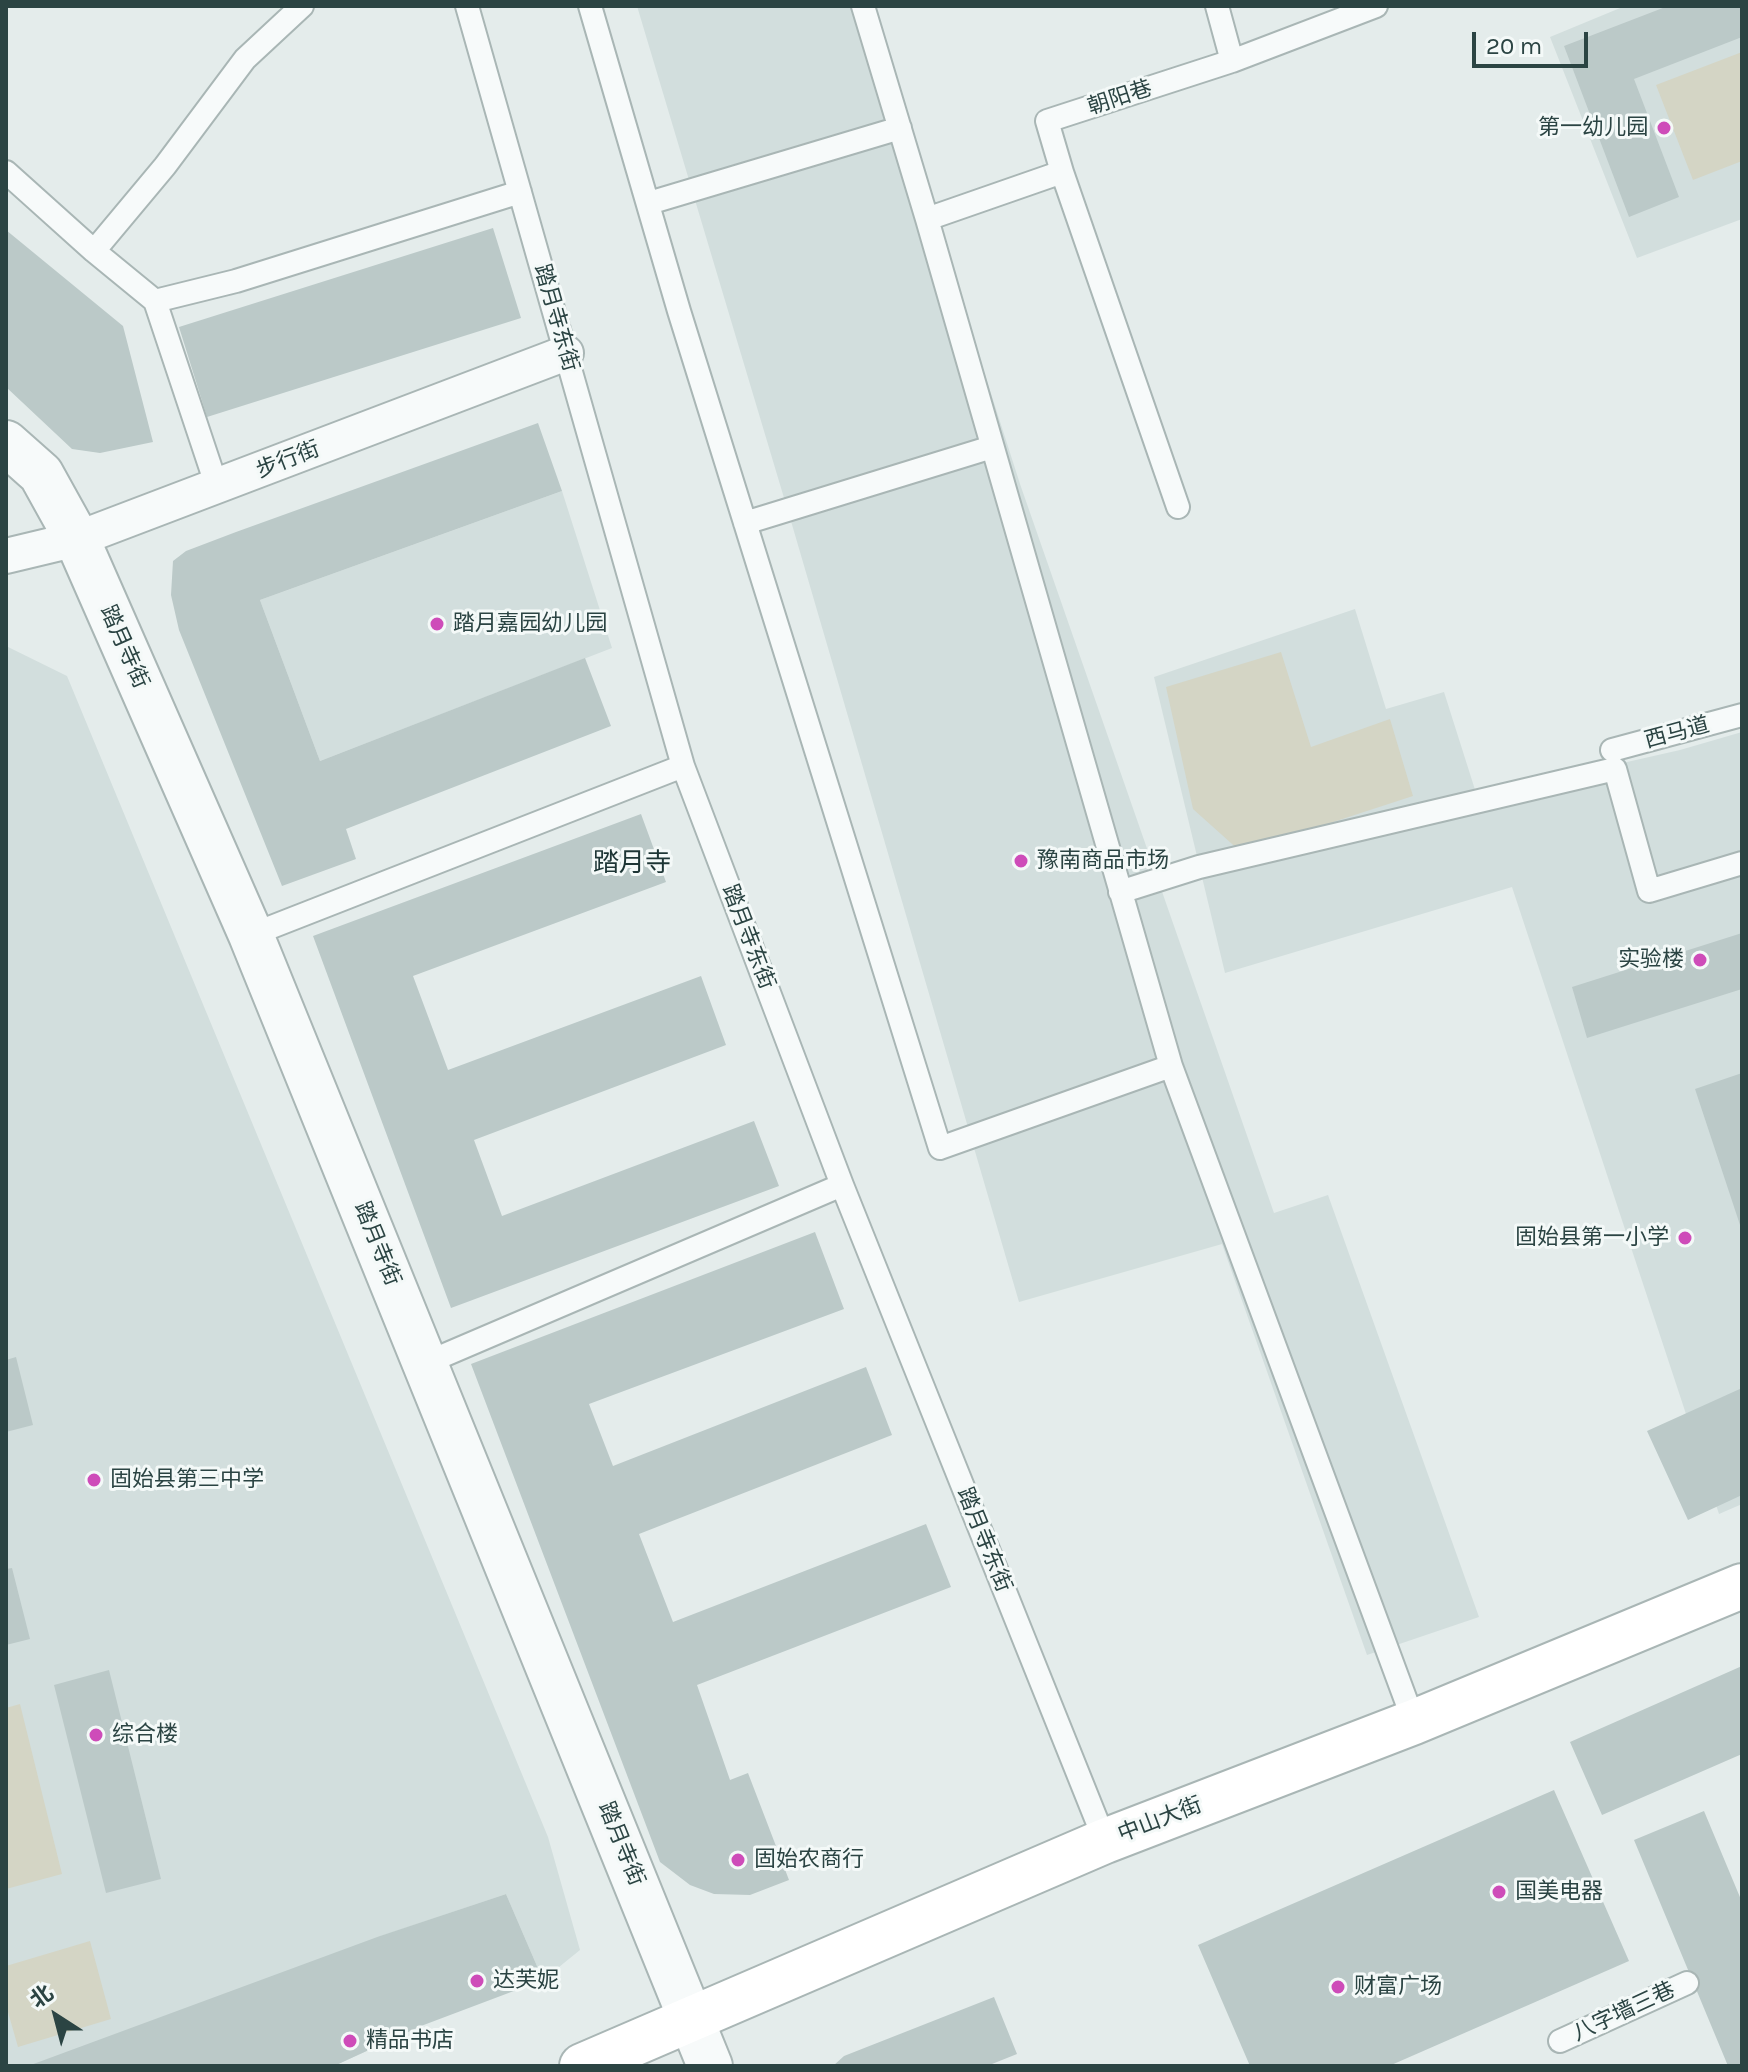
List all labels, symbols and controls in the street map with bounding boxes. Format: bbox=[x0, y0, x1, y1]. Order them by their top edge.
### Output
scale bar bbox=[1476, 16, 1592, 66]
text: 20 m bbox=[1486, 32, 1542, 60]
street label: 朝阳巷 bbox=[1085, 75, 1155, 121]
place label: 第一幼儿园 bbox=[1538, 115, 1648, 141]
marker: 第一幼儿园 bbox=[1655, 119, 1673, 137]
street label: 踏月寺东街 bbox=[528, 261, 584, 375]
street label: 步行街 bbox=[252, 436, 324, 484]
street label: 踏月寺街 bbox=[94, 601, 154, 693]
place label: 踏月嘉园幼儿园 bbox=[453, 611, 607, 637]
marker: 踏月嘉园幼儿园 bbox=[428, 615, 446, 633]
street label: 西马道 bbox=[1642, 712, 1712, 754]
district label: 踏月寺 bbox=[593, 848, 671, 880]
place label: 豫南商品市场 bbox=[1037, 848, 1169, 874]
marker: 豫南商品市场 bbox=[1012, 852, 1030, 870]
street label: 踏月寺东街 bbox=[716, 881, 780, 993]
place label: 实验楼 bbox=[1618, 947, 1684, 973]
marker: 实验楼 bbox=[1691, 951, 1709, 969]
street label: 踏月寺街 bbox=[348, 1198, 406, 1290]
place label: 固始县第一小学 bbox=[1515, 1225, 1669, 1251]
marker: 固始县第一小学 bbox=[1676, 1229, 1694, 1247]
place label: 固始县第三中学 bbox=[110, 1467, 264, 1493]
marker: 固始县第三中学 bbox=[85, 1471, 103, 1489]
street label: 踏月寺东街 bbox=[951, 1484, 1017, 1596]
place label: 综合楼 bbox=[112, 1722, 178, 1748]
marker: 综合楼 bbox=[87, 1726, 105, 1744]
street label: 中山大街 bbox=[1114, 1792, 1206, 1848]
street label: 踏月寺街 bbox=[592, 1798, 650, 1890]
place label: 固始农商行 bbox=[754, 1847, 864, 1873]
marker: 固始农商行 bbox=[729, 1851, 747, 1869]
place label: 国美电器 bbox=[1515, 1879, 1603, 1905]
marker: 国美电器 bbox=[1490, 1883, 1508, 1901]
place label: 达芙妮 bbox=[493, 1968, 559, 1994]
marker: 达芙妮 bbox=[468, 1972, 486, 1990]
place label: 财富广场 bbox=[1354, 1974, 1442, 2000]
north arrow bbox=[16, 1976, 96, 2056]
street label: 八字墙三巷 bbox=[1569, 1977, 1679, 2047]
marker: 财富广场 bbox=[1329, 1978, 1347, 1996]
text: 北 bbox=[25, 1980, 58, 2014]
place label: 精品书店 bbox=[366, 2028, 454, 2054]
marker: 精品书店 bbox=[341, 2032, 359, 2050]

